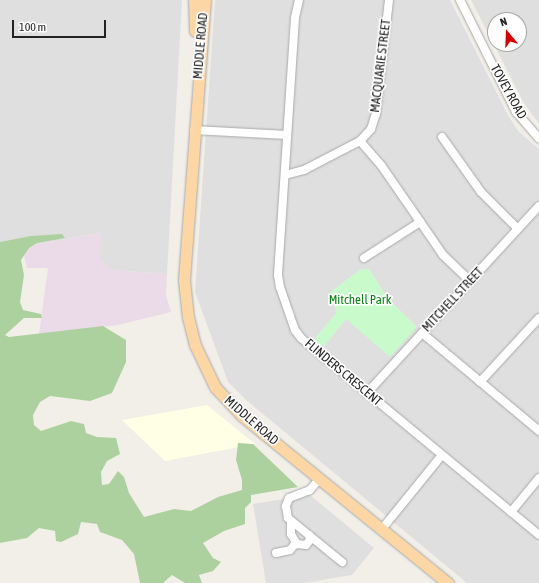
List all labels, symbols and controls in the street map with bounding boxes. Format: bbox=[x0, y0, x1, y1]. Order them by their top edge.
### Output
scale bar bbox=[14, 12, 108, 38]
street label: MIDDLE ROAD bbox=[190, 12, 212, 80]
north arrow bbox=[487, 12, 527, 52]
text: N bbox=[498, 15, 508, 28]
street label: MACQUARIE STREET bbox=[368, 18, 394, 114]
text: 100 m bbox=[19, 20, 46, 34]
street label: TOVEY ROAD bbox=[487, 62, 529, 122]
street label: MITCHELL STREET bbox=[419, 264, 487, 336]
park label: Mitchell Park bbox=[329, 292, 391, 308]
street label: FLINDERS CRESCENT bbox=[301, 336, 385, 410]
street label: MIDDLE ROAD bbox=[221, 393, 281, 449]

